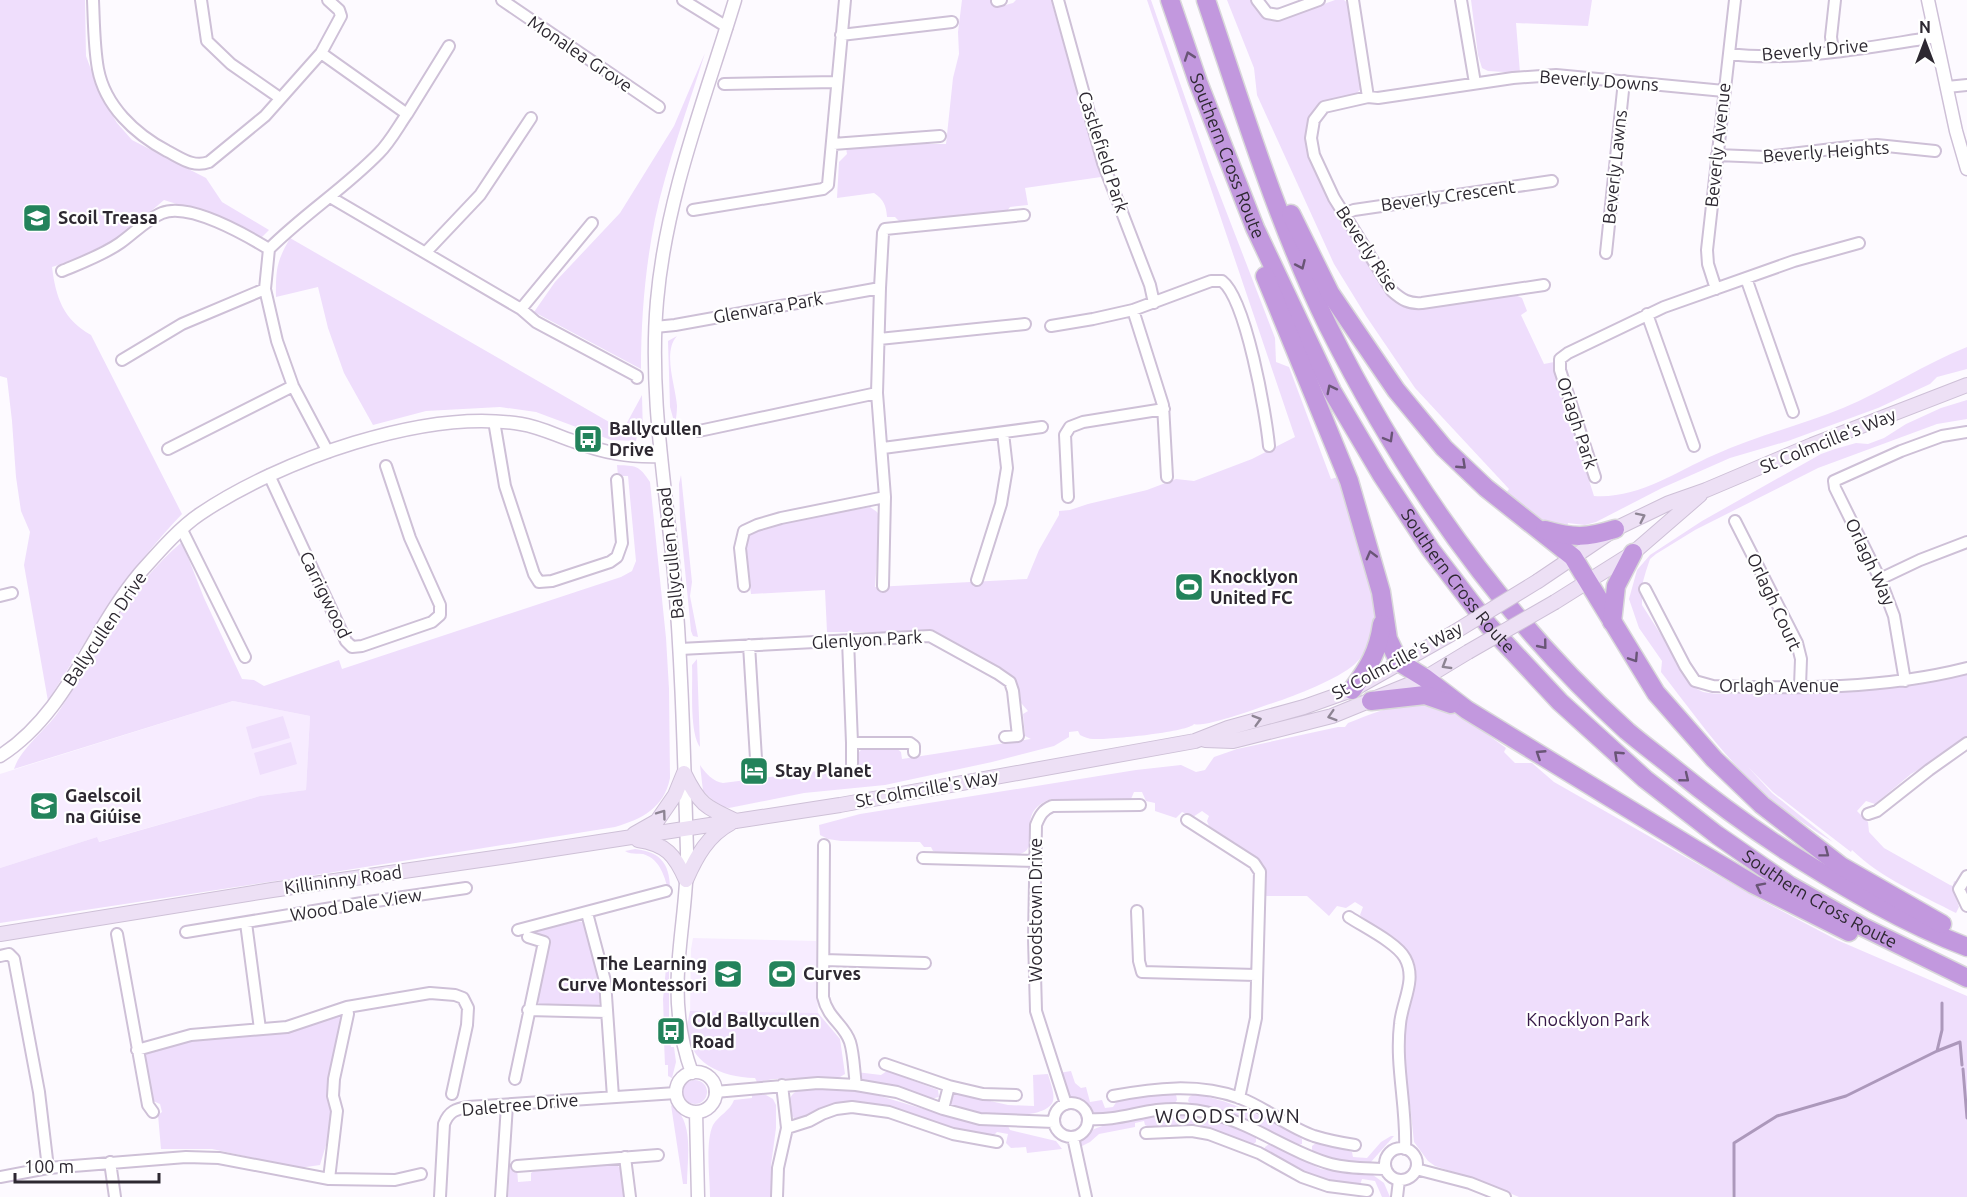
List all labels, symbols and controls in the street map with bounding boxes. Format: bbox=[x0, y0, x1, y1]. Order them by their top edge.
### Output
street label: Monalea Grove bbox=[525, 11, 637, 95]
north arrow bbox=[1895, 12, 1955, 72]
text: N bbox=[1919, 18, 1931, 36]
street label: Beverly Drive bbox=[1761, 34, 1869, 64]
one-way arrow bbox=[1184, 51, 1196, 62]
street label: Beverly Downs bbox=[1539, 66, 1660, 94]
street label: Southern Cross Route bbox=[1187, 70, 1269, 241]
street label: Beverly Avenue bbox=[1701, 82, 1733, 208]
street label: Castlefield Park bbox=[1075, 89, 1133, 215]
street label: Beverly Lawns bbox=[1598, 109, 1630, 225]
street label: Beverly Heights bbox=[1762, 137, 1890, 165]
street label: Beverly Crescent bbox=[1379, 176, 1516, 214]
school or university icon: Scoil Treasa bbox=[21, 202, 53, 234]
street label: Beverly Rise bbox=[1333, 202, 1403, 295]
place label: Scoil Treasa bbox=[58, 207, 158, 227]
one-way arrow bbox=[1293, 259, 1305, 270]
street label: Glenvara Park bbox=[712, 288, 824, 326]
street label: Orlagh Park bbox=[1554, 374, 1602, 471]
one-way arrow bbox=[1327, 385, 1338, 395]
street label: St Colmcille's Way bbox=[1757, 404, 1899, 476]
place label: Ballycullen Drive bbox=[609, 418, 702, 459]
bus stop icon: Ballycullen Drive bbox=[572, 423, 604, 455]
one-way arrow bbox=[1382, 432, 1394, 442]
one-way arrow bbox=[1455, 458, 1466, 469]
street label: Ballycullen Road bbox=[653, 486, 687, 620]
street label: Southern Cross Route bbox=[1398, 505, 1520, 657]
one-way arrow bbox=[1634, 512, 1645, 524]
street label: Orlagh Way bbox=[1842, 515, 1900, 609]
street label: Carrigwood bbox=[296, 548, 356, 641]
one-way arrow bbox=[1366, 550, 1379, 560]
street label: Orlagh Court bbox=[1744, 550, 1806, 654]
place label: Knocklyon United FC bbox=[1210, 566, 1298, 607]
street label: Ballycullen Drive bbox=[58, 567, 150, 689]
sports icon: Knocklyon United FC bbox=[1173, 571, 1205, 603]
street label: St Colmcille's Way bbox=[1328, 617, 1465, 703]
street label: Glenlyon Park bbox=[811, 626, 923, 652]
one-way arrow bbox=[1535, 639, 1546, 650]
one-way arrow bbox=[1626, 652, 1638, 662]
one-way arrow bbox=[1442, 658, 1452, 669]
street label: Orlagh Avenue bbox=[1719, 675, 1839, 695]
one-way arrow bbox=[1327, 708, 1338, 721]
one-way arrow bbox=[1252, 715, 1262, 727]
one-way arrow bbox=[1536, 749, 1546, 761]
one-way arrow bbox=[1615, 751, 1625, 762]
hotel icon: Stay Planet bbox=[738, 755, 770, 787]
place label: Stay Planet bbox=[775, 760, 872, 780]
street label: St Colmcille's Way bbox=[854, 766, 1000, 810]
one-way arrow bbox=[1679, 770, 1690, 781]
place label: Gaelscoil na Giúise bbox=[65, 785, 142, 826]
school or university icon: Gaelscoil na Giúise bbox=[28, 790, 60, 822]
one-way arrow bbox=[655, 809, 666, 820]
street label: Woodstown Drive bbox=[1025, 838, 1045, 982]
street label: Southern Cross Route bbox=[1739, 845, 1901, 951]
one-way arrow bbox=[1818, 846, 1829, 857]
street label: Killininny Road bbox=[283, 861, 403, 897]
one-way arrow bbox=[1755, 883, 1766, 894]
street label: Wood Dale View bbox=[289, 884, 423, 924]
place label: The Learning Curve Montessori bbox=[558, 953, 707, 994]
school or university icon: The Learning Curve Montessori bbox=[712, 958, 744, 990]
sports icon: Curves bbox=[766, 958, 798, 990]
place label: Curves bbox=[803, 963, 861, 983]
park label: Knocklyon Park bbox=[1526, 1009, 1650, 1029]
place label: Old Ballycullen Road bbox=[692, 1010, 820, 1051]
bus stop icon: Old Ballycullen Road bbox=[655, 1015, 687, 1047]
street label: Daletree Drive bbox=[461, 1089, 579, 1119]
district label: WOODSTOWN bbox=[1155, 1104, 1301, 1127]
scale bar bbox=[15, 1146, 159, 1184]
text: 100 m bbox=[24, 1156, 74, 1176]

